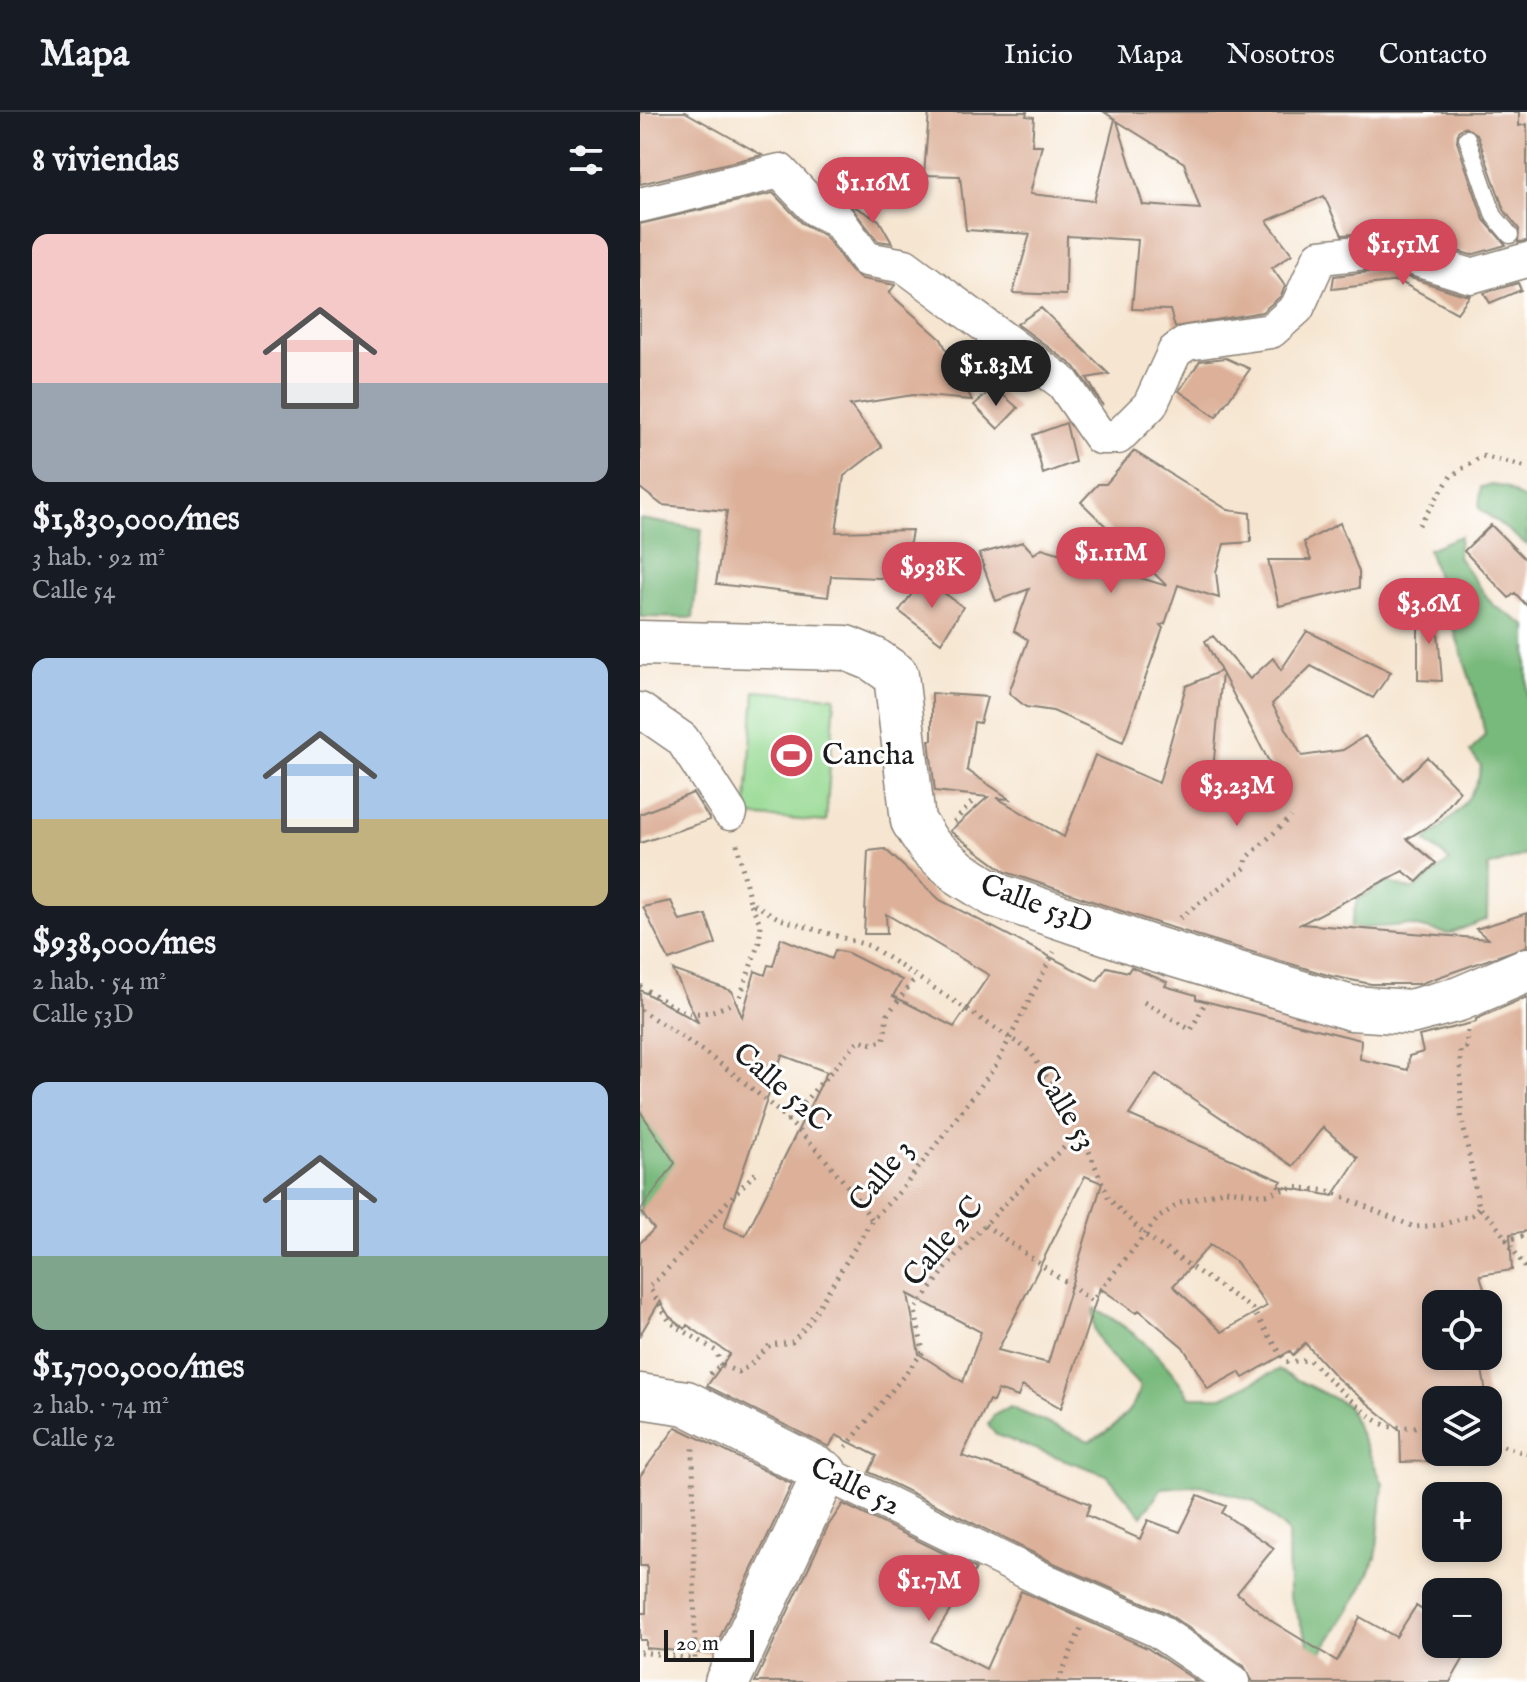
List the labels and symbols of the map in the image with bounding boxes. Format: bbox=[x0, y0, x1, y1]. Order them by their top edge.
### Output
pin: $1.16M bbox=[808, 157, 938, 225]
pin: $1.51M bbox=[1338, 219, 1468, 287]
pin: $1.83M bbox=[931, 340, 1061, 408]
pin: $1.11M bbox=[1046, 527, 1176, 595]
pin: $938K bbox=[876, 542, 988, 610]
pin: $3.6M bbox=[1373, 578, 1485, 646]
sports icon: Cancha bbox=[767, 732, 815, 780]
place label: Cancha bbox=[822, 737, 914, 775]
pin: $3.23M bbox=[1172, 760, 1302, 828]
street label: Calle 53D bbox=[974, 866, 1098, 944]
street label: Calle 52C bbox=[724, 1035, 838, 1141]
street label: Calle 53 bbox=[1024, 1058, 1104, 1158]
street label: Calle 3 bbox=[841, 1132, 923, 1220]
street label: Calle 2C bbox=[895, 1189, 993, 1295]
street label: Calle 52 bbox=[804, 1449, 906, 1525]
pin: $1.7M bbox=[873, 1555, 985, 1623]
scale bar bbox=[664, 1626, 754, 1662]

